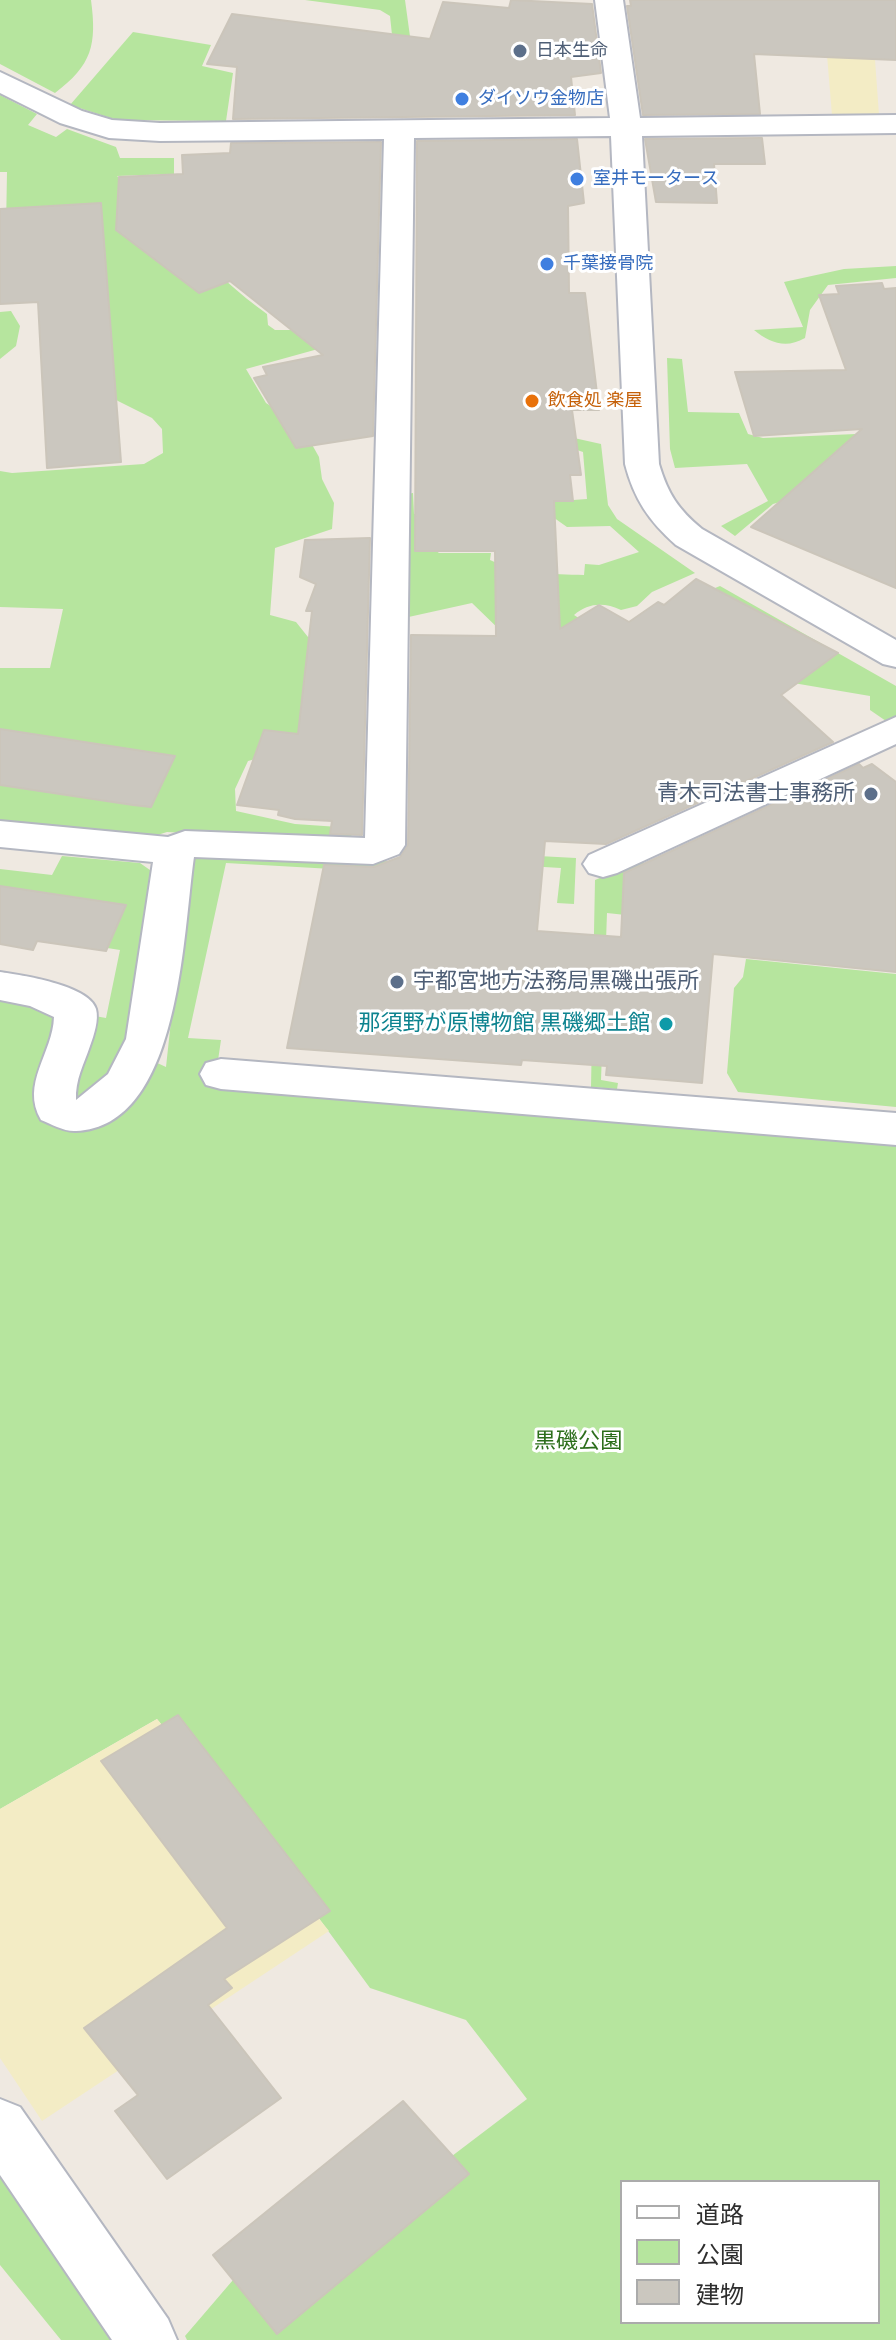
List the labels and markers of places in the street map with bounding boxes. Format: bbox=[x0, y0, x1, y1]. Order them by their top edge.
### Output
place label: 日本生命 bbox=[536, 40, 608, 62]
marker: 日本生命 bbox=[511, 42, 529, 60]
place label: ダイソウ金物店 bbox=[478, 88, 604, 110]
marker: ダイソウ金物店 bbox=[453, 90, 471, 108]
place label: 室井モータース bbox=[593, 168, 719, 190]
marker: 室井モータース bbox=[568, 170, 586, 188]
place label: 千葉接骨院 bbox=[563, 253, 653, 275]
marker: 千葉接骨院 bbox=[538, 255, 556, 273]
place label: 飲食処 楽屋 bbox=[548, 390, 642, 412]
marker: 飲食処 楽屋 bbox=[523, 392, 541, 410]
place label: 青木司法書士事務所 bbox=[657, 781, 855, 807]
marker: 青木司法書士事務所 bbox=[862, 785, 880, 803]
place label: 宇都宮地方法務局黒磯出張所 bbox=[413, 969, 699, 995]
marker: 宇都宮地方法務局黒磯出張所 bbox=[388, 973, 406, 991]
place label: 那須野が原博物館 黒磯郷土館 bbox=[359, 1011, 650, 1037]
marker: 那須野が原博物館 黒磯郷土館 bbox=[657, 1015, 675, 1033]

